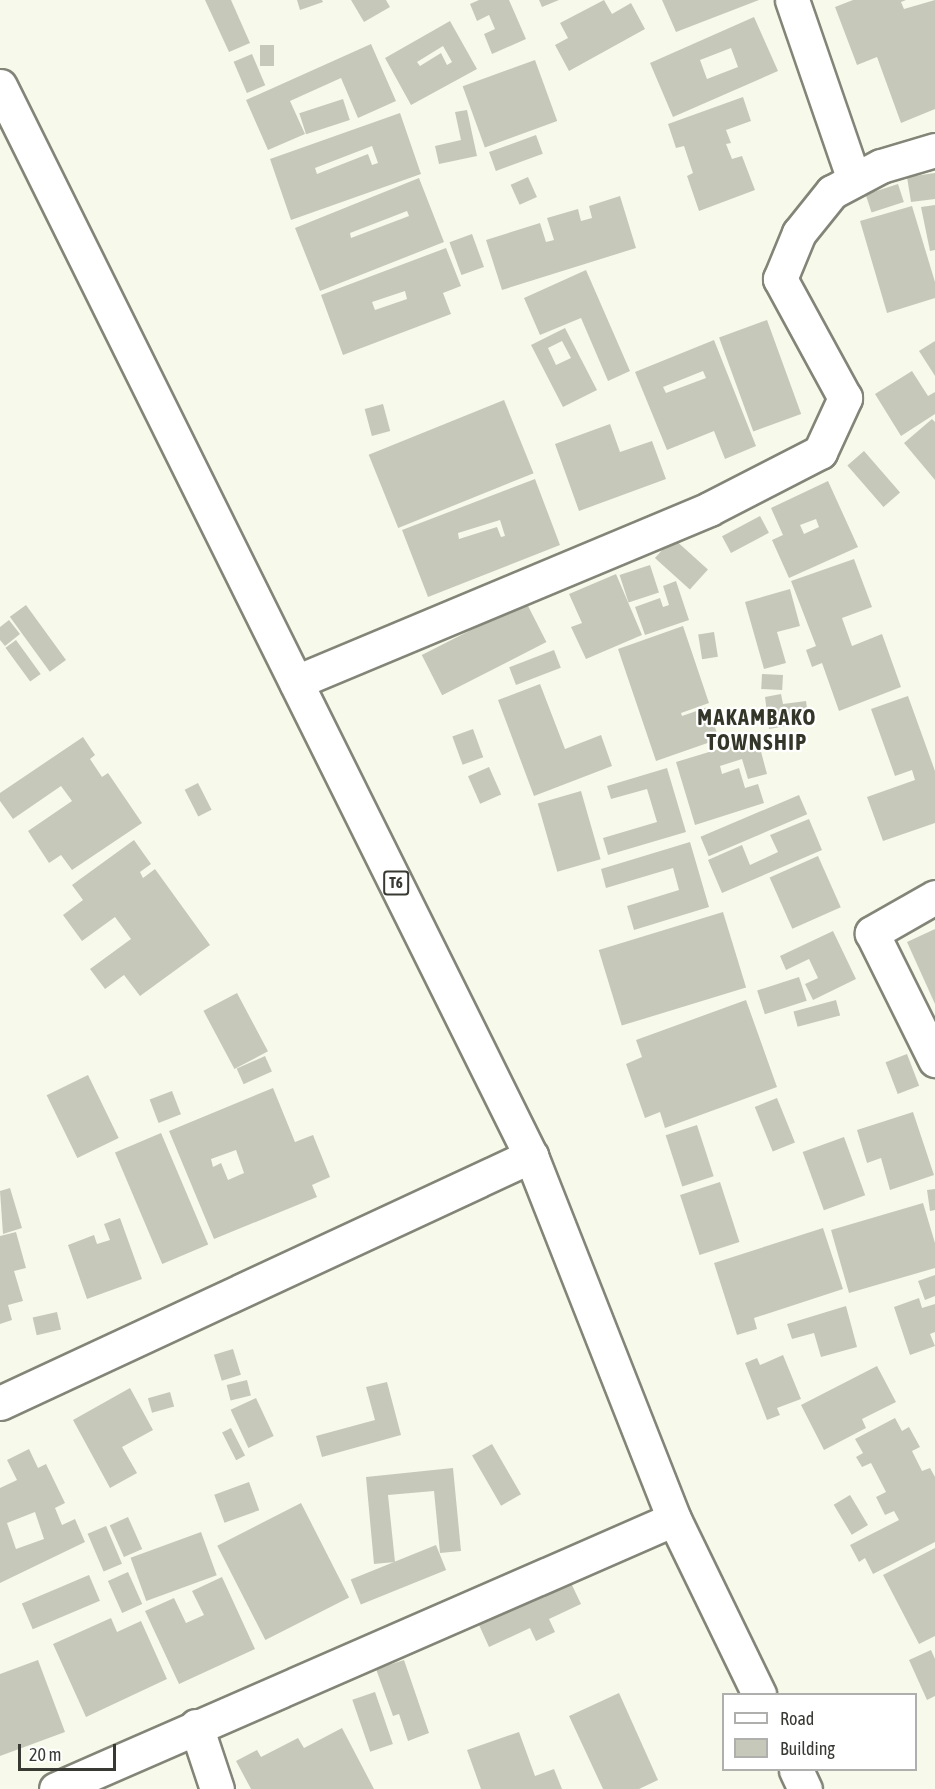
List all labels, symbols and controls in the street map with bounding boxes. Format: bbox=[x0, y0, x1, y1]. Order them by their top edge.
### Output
district label: MAKAMBAKO TOWNSHIP bbox=[697, 704, 817, 756]
road number: T6 bbox=[382, 871, 410, 895]
legend bbox=[722, 1693, 917, 1771]
text: Road bbox=[780, 1708, 814, 1729]
scale bar bbox=[21, 1732, 118, 1770]
text: Building bbox=[780, 1738, 835, 1759]
text: 20 m bbox=[29, 1744, 61, 1765]

